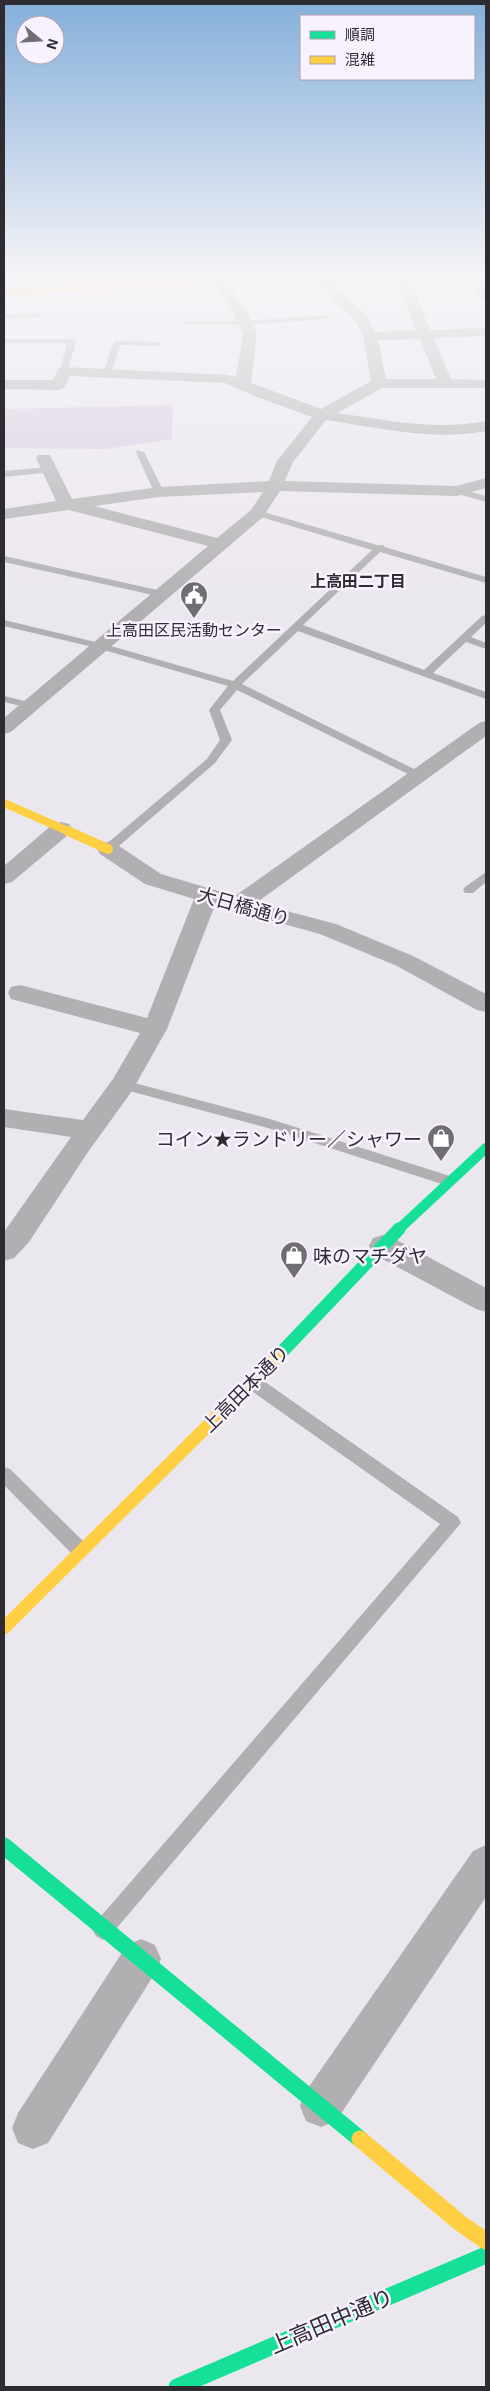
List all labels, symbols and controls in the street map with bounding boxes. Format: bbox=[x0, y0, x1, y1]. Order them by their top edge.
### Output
north arrow bbox=[15, 15, 65, 65]
legend bbox=[300, 15, 475, 80]
text: 順調 bbox=[345, 25, 375, 43]
text: N bbox=[43, 37, 62, 52]
text: 混雑 bbox=[345, 50, 375, 68]
district label: 上高田二丁目 bbox=[310, 571, 406, 590]
public building icon: 上高田区民活動センター bbox=[179, 580, 209, 619]
place label: 上高田区民活動センター bbox=[106, 620, 282, 639]
street label: 大日橋通り bbox=[195, 882, 293, 930]
shop icon: コイン★ランドリー／シャワー bbox=[426, 1123, 456, 1162]
place label: コイン★ランドリー／シャワー bbox=[156, 1127, 422, 1150]
shop icon: 味のマチダヤ bbox=[279, 1240, 309, 1279]
place label: 味のマチダヤ bbox=[313, 1244, 427, 1267]
street label: 上高田本通り bbox=[197, 1340, 293, 1436]
street label: 上高田中通り bbox=[265, 2282, 397, 2358]

